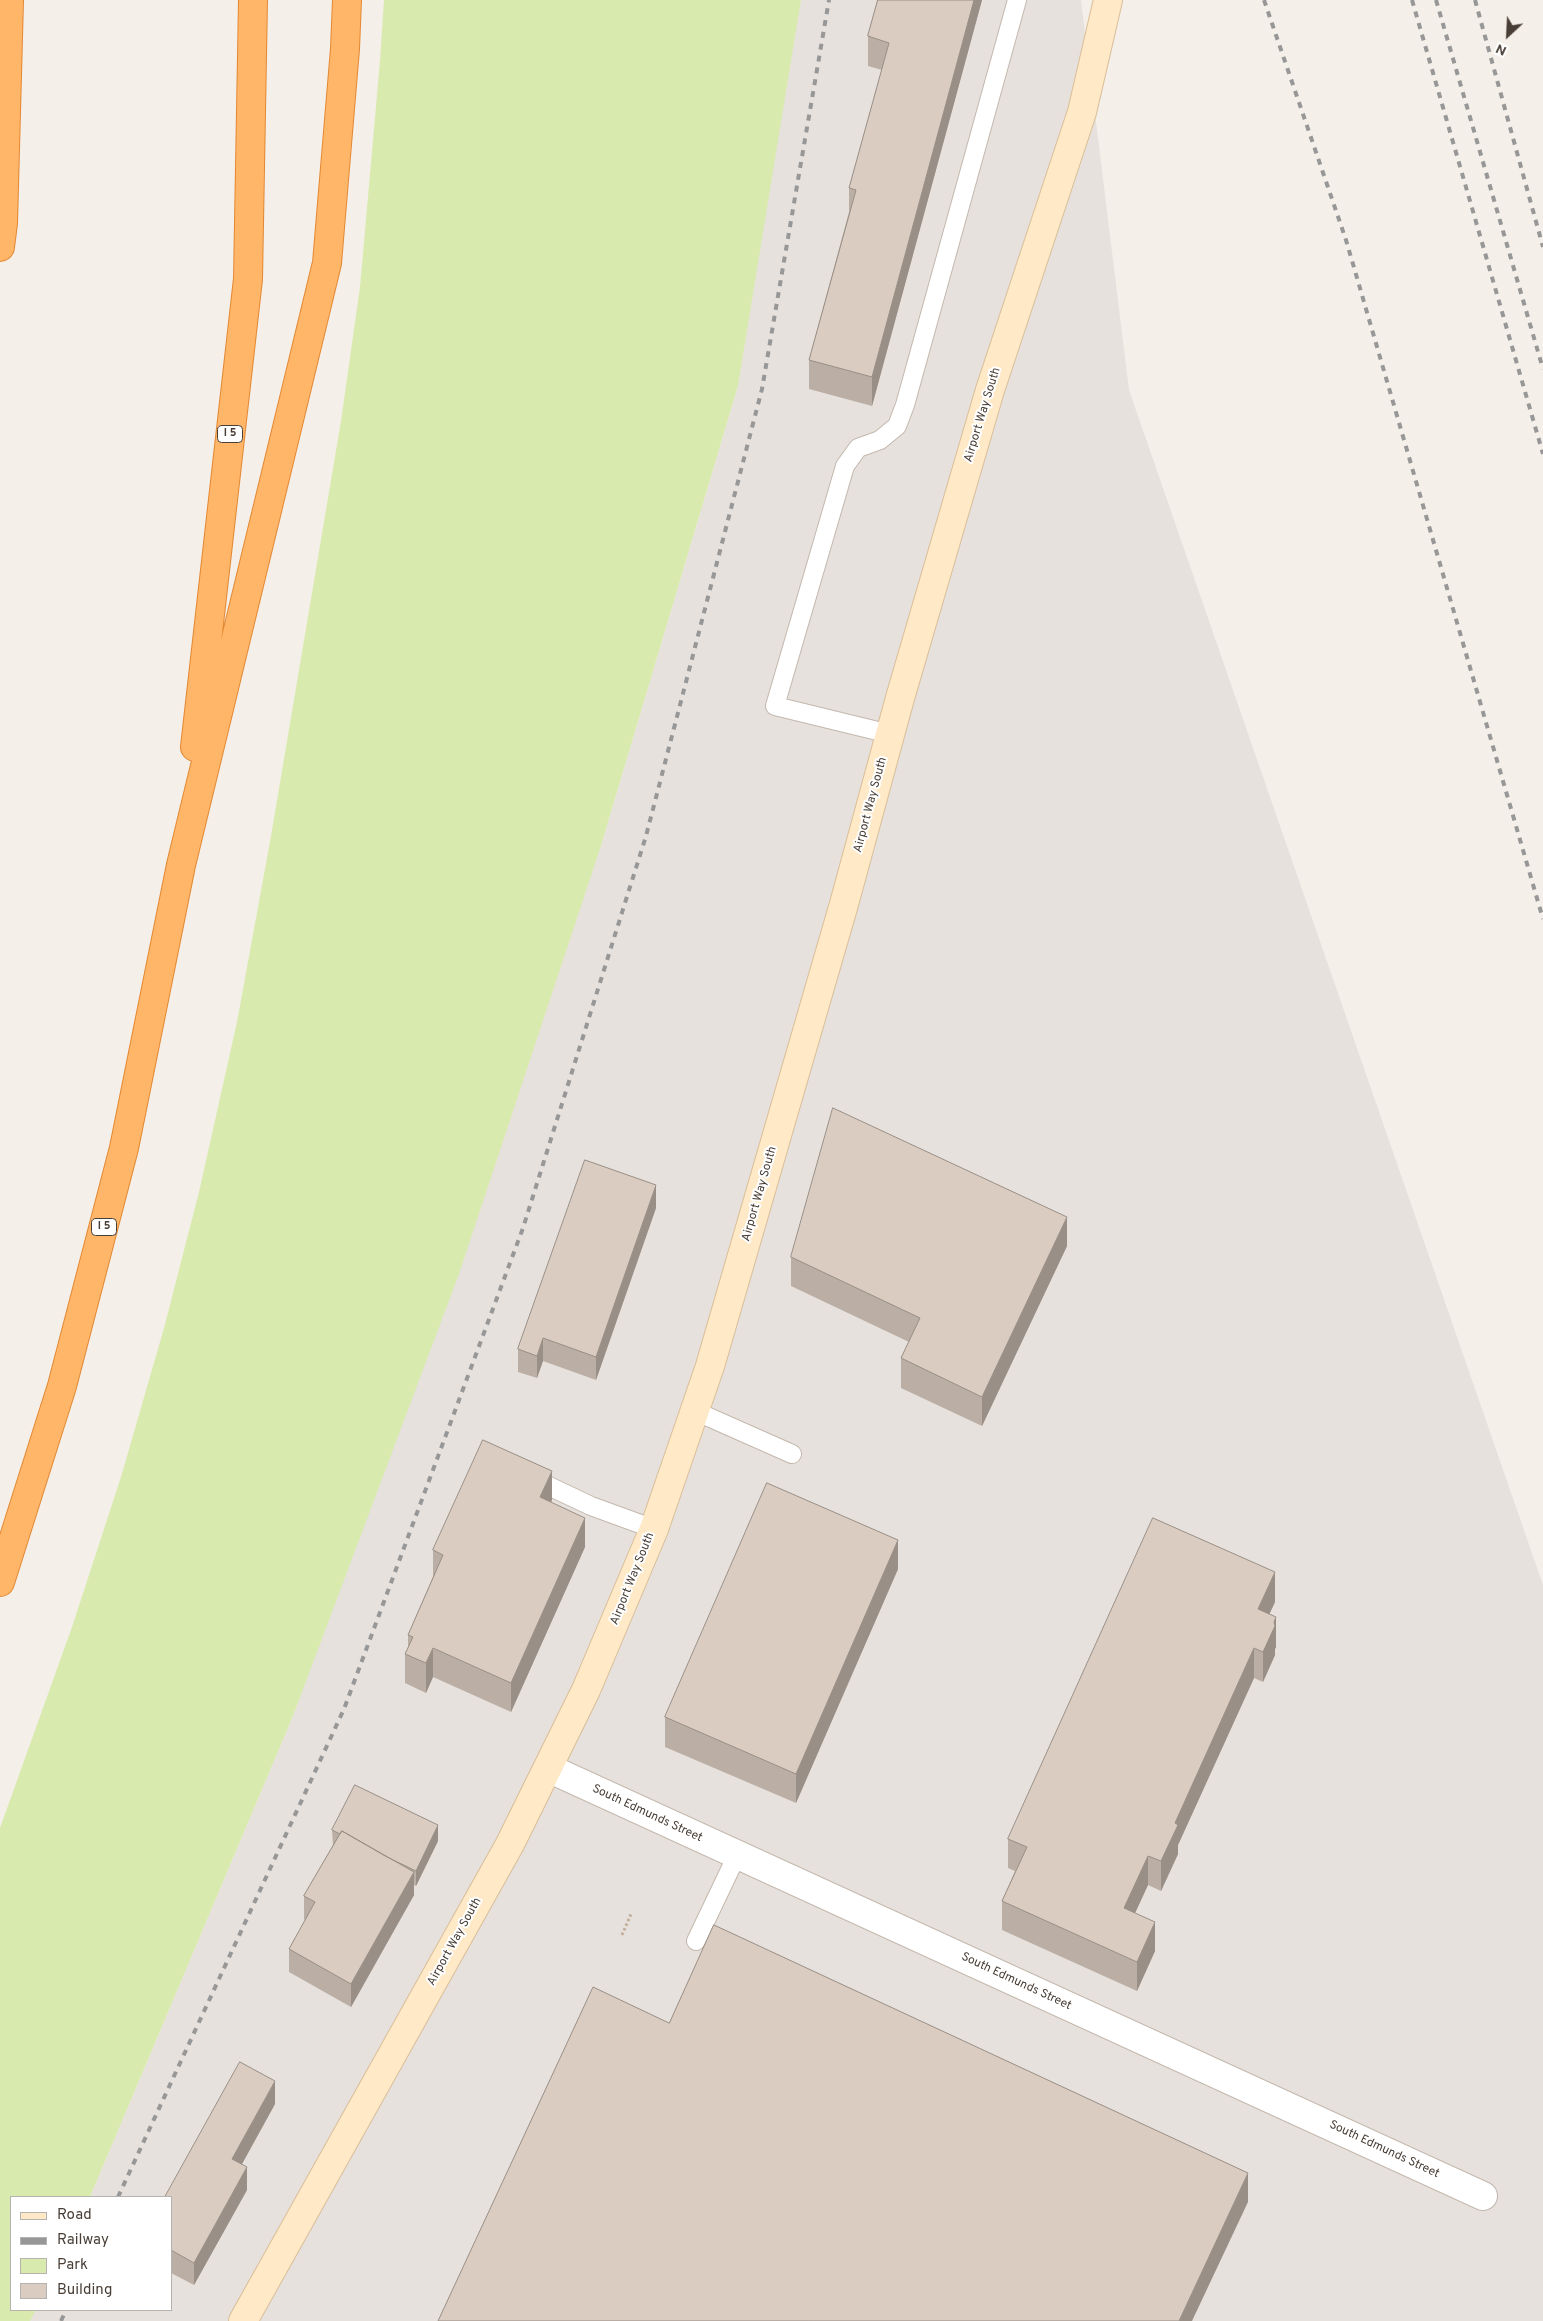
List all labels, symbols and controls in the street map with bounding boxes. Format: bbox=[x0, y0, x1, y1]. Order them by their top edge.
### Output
north arrow bbox=[1483, 10, 1533, 60]
text: N bbox=[1493, 39, 1510, 59]
street label: Airport Way South bbox=[962, 366, 1004, 464]
road number: I 5 bbox=[218, 426, 242, 442]
street label: Airport Way South bbox=[851, 756, 891, 854]
street label: Airport Way South bbox=[740, 1145, 780, 1243]
road number: I 5 bbox=[92, 1218, 116, 1236]
street label: Airport Way South bbox=[608, 1531, 658, 1627]
street label: South Edmunds Street bbox=[590, 1782, 704, 1846]
street label: Airport Way South bbox=[425, 1896, 485, 1988]
street label: South Edmunds Street bbox=[959, 1950, 1073, 2014]
street label: South Edmunds Street bbox=[1327, 2118, 1441, 2182]
legend bbox=[10, 2196, 172, 2311]
text: Road bbox=[57, 2206, 92, 2225]
text: Railway bbox=[57, 2231, 109, 2250]
text: Park bbox=[57, 2256, 88, 2275]
text: Building bbox=[57, 2281, 112, 2300]

